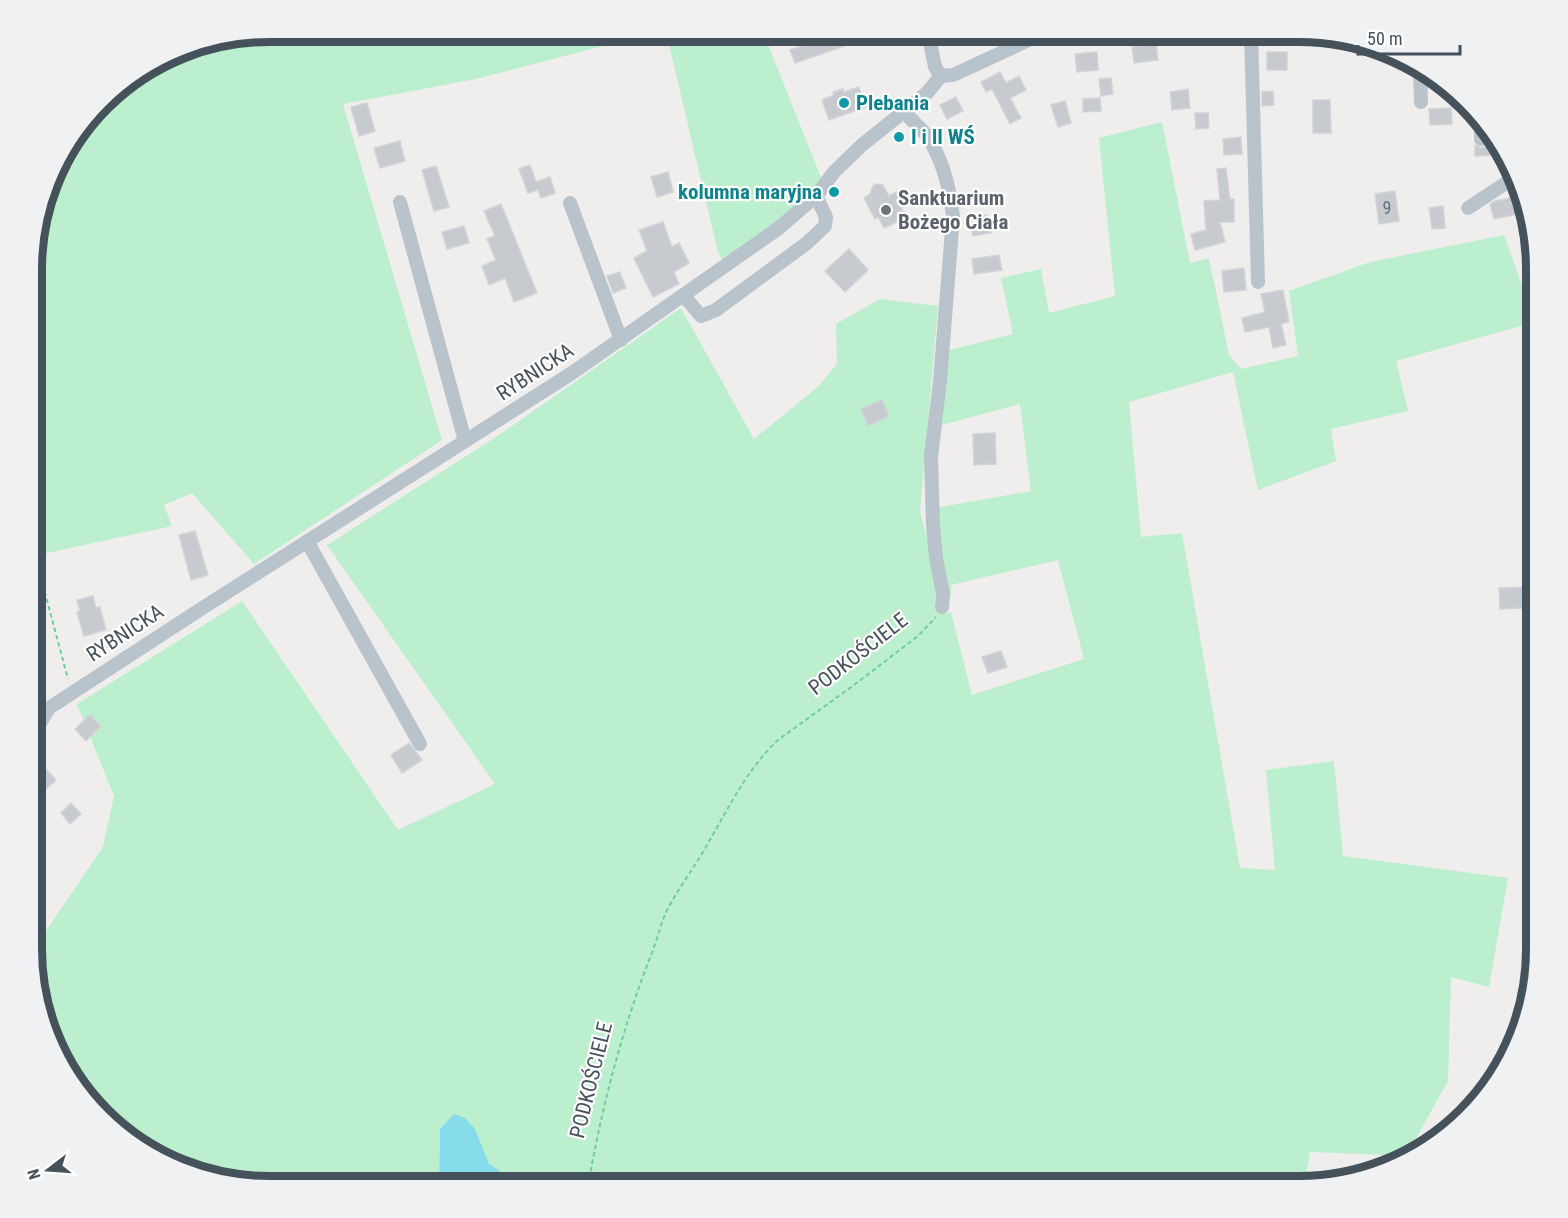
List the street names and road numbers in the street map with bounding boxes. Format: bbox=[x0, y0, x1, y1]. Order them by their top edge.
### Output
street label: RYBNICKA bbox=[492, 338, 578, 406]
street label: RYBNICKA bbox=[82, 599, 168, 667]
street label: PODKOŚCIELE bbox=[804, 608, 912, 700]
street label: PODKOŚCIELE bbox=[565, 1019, 617, 1141]

